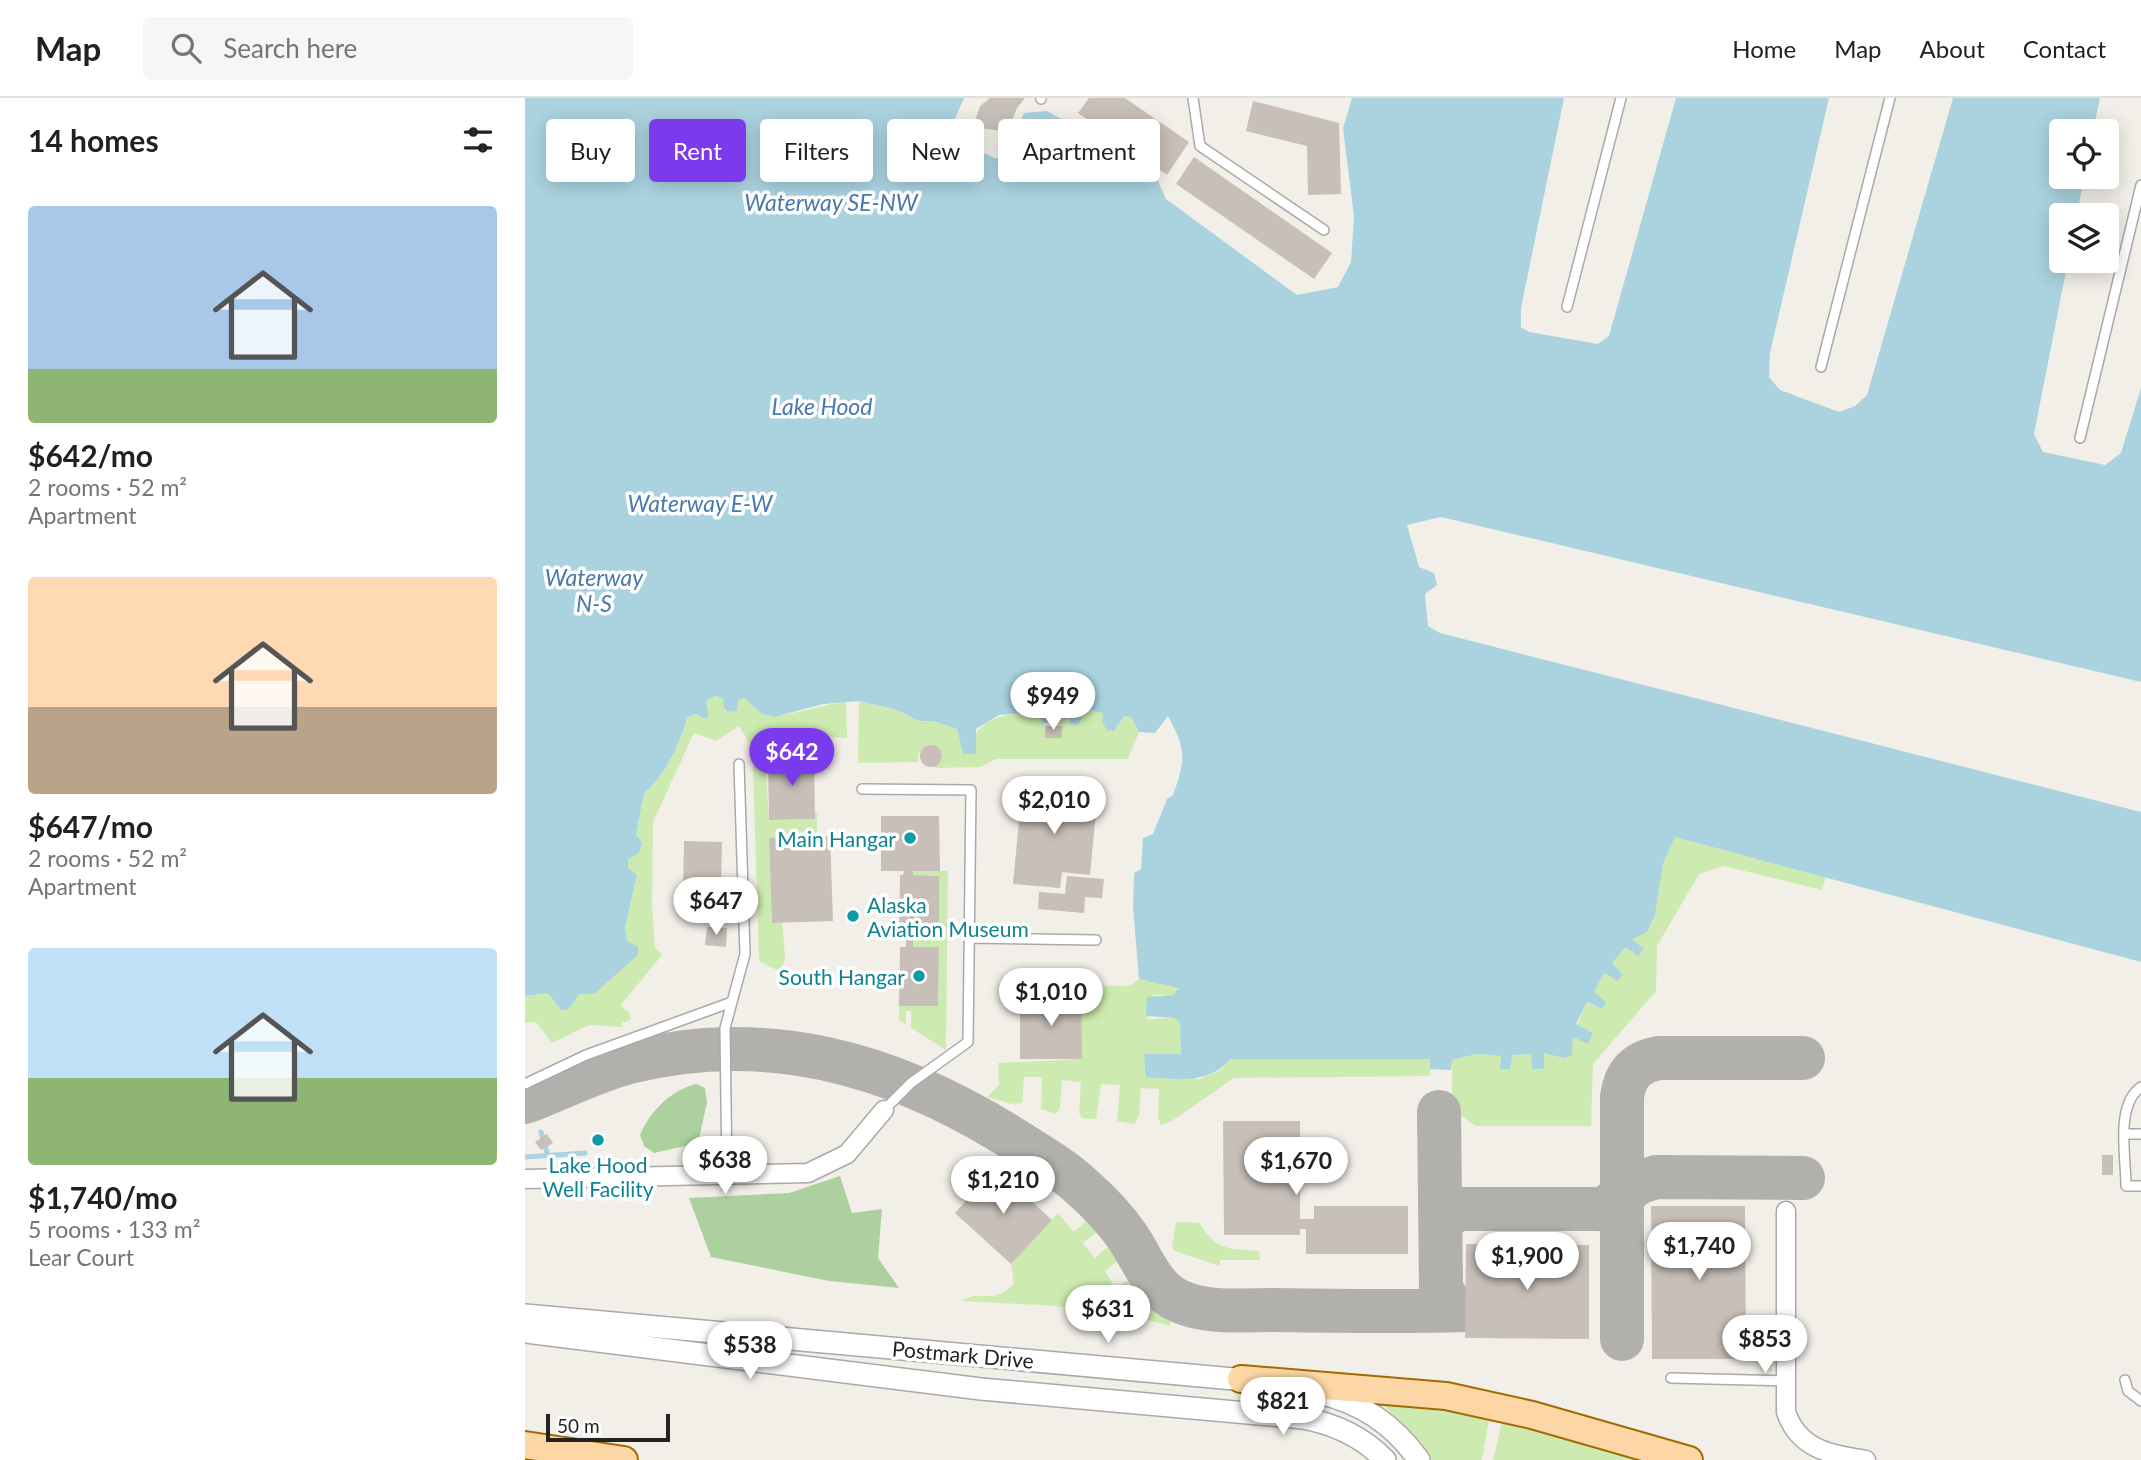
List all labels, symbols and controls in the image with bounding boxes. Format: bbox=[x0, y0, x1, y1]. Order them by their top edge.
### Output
search box bbox=[143, 17, 633, 80]
text: Map bbox=[35, 28, 101, 68]
icon: search bbox=[167, 29, 205, 67]
text: Search here bbox=[223, 32, 357, 64]
text: Home bbox=[1732, 34, 1796, 63]
text: Map bbox=[1834, 34, 1882, 63]
text: About bbox=[1920, 34, 1985, 63]
text: Contact bbox=[2023, 34, 2106, 63]
chip: Buy bbox=[546, 119, 635, 182]
chip: Rent bbox=[649, 119, 746, 182]
chip: Filters bbox=[760, 119, 873, 182]
chip: New bbox=[887, 119, 984, 182]
chip: Apartment bbox=[998, 119, 1160, 182]
map controls bbox=[2049, 119, 2119, 273]
button: locate bbox=[2049, 119, 2119, 189]
icon: filters bbox=[459, 121, 497, 159]
text: 14 homes bbox=[28, 122, 159, 158]
water label: Waterway SE-NW bbox=[744, 188, 919, 216]
button: layers bbox=[2049, 203, 2119, 273]
icon: home bbox=[200, 252, 326, 378]
water label: Lake Hood bbox=[772, 392, 872, 420]
text: $642/mo bbox=[28, 437, 153, 473]
text: 2 rooms · 52 m² bbox=[28, 473, 187, 501]
water label: Waterway E-W bbox=[627, 489, 774, 517]
text: Apartment bbox=[28, 501, 136, 529]
water label: Waterway N-S bbox=[545, 563, 644, 617]
icon: home bbox=[200, 623, 326, 749]
pin: $949 bbox=[1012, 672, 1094, 732]
text: $949 bbox=[1026, 681, 1080, 709]
pin: $642 bbox=[751, 728, 833, 788]
text: $642 bbox=[765, 737, 819, 765]
pin: $2,010 bbox=[997, 776, 1111, 836]
text: $2,010 bbox=[1018, 785, 1090, 813]
text: $647/mo bbox=[28, 808, 153, 844]
place label: Main Hangar bbox=[777, 826, 896, 851]
marker: Main Hangar bbox=[902, 830, 918, 846]
text: 2 rooms · 52 m² bbox=[28, 844, 187, 872]
text: Apartment bbox=[28, 872, 136, 900]
pin: $647 bbox=[675, 878, 757, 937]
text: $647 bbox=[689, 886, 743, 914]
place label: Alaska Aviation Museum bbox=[867, 892, 1029, 941]
marker: Alaska Aviation Museum bbox=[845, 908, 861, 924]
place label: South Hangar bbox=[779, 964, 905, 989]
marker: South Hangar bbox=[911, 968, 927, 984]
pin: $1,010 bbox=[994, 968, 1108, 1028]
text: $1,010 bbox=[1015, 977, 1087, 1005]
icon: home bbox=[200, 994, 326, 1120]
marker: Lake Hood Well Facility bbox=[590, 1132, 606, 1148]
pin: $638 bbox=[684, 1136, 766, 1196]
pin: $1,670 bbox=[1239, 1138, 1353, 1197]
text: $638 bbox=[698, 1145, 752, 1173]
text: $1,670 bbox=[1260, 1146, 1332, 1174]
place label: Lake Hood Well Facility bbox=[542, 1152, 654, 1201]
pin: $1,210 bbox=[946, 1156, 1060, 1216]
text: $1,210 bbox=[967, 1165, 1039, 1193]
text: $1,740/mo bbox=[28, 1179, 177, 1215]
text: 5 rooms · 133 m² bbox=[28, 1215, 200, 1243]
pin: $1,740 bbox=[1642, 1222, 1756, 1282]
text: $1,740 bbox=[1663, 1231, 1735, 1259]
pin: $1,900 bbox=[1470, 1232, 1584, 1292]
text: $1,900 bbox=[1491, 1241, 1563, 1269]
text: Lear Court bbox=[28, 1243, 134, 1271]
pin: $631 bbox=[1067, 1286, 1149, 1345]
text: $631 bbox=[1081, 1294, 1135, 1322]
pin: $853 bbox=[1724, 1316, 1806, 1375]
pin: $538 bbox=[709, 1322, 791, 1381]
text: $853 bbox=[1738, 1324, 1792, 1352]
text: $538 bbox=[723, 1330, 777, 1358]
street label: Postmark Drive bbox=[891, 1335, 1035, 1373]
pin: $821 bbox=[1242, 1378, 1324, 1437]
text: $821 bbox=[1256, 1386, 1310, 1414]
scale bar bbox=[546, 1411, 670, 1443]
text: 50 m bbox=[557, 1414, 600, 1437]

